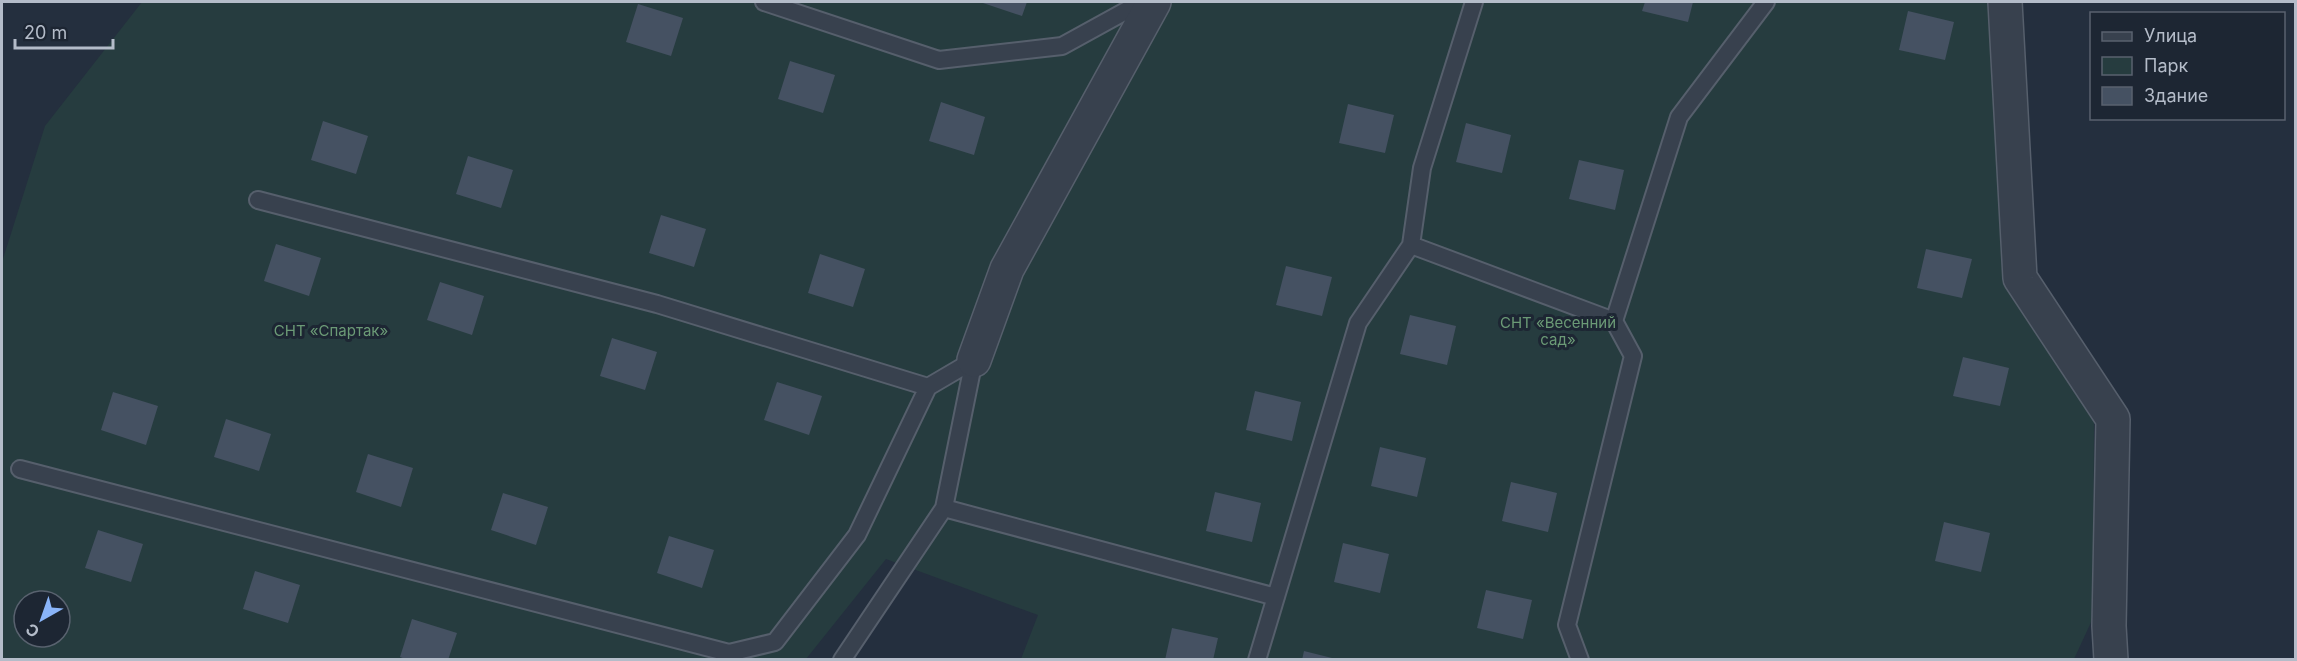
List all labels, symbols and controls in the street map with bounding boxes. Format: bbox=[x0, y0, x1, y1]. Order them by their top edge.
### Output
scale bar bbox=[15, 12, 112, 50]
legend bbox=[2090, 12, 2285, 120]
text: 20 m bbox=[24, 22, 67, 43]
text: Улица bbox=[2144, 25, 2197, 46]
text: Парк bbox=[2144, 55, 2189, 76]
text: Здание bbox=[2144, 85, 2208, 106]
park label: СНТ «Весенний сад» bbox=[1500, 313, 1616, 349]
park label: СНТ «Спартак» bbox=[274, 321, 388, 340]
north arrow bbox=[12, 589, 72, 649]
text: С bbox=[21, 619, 43, 642]

